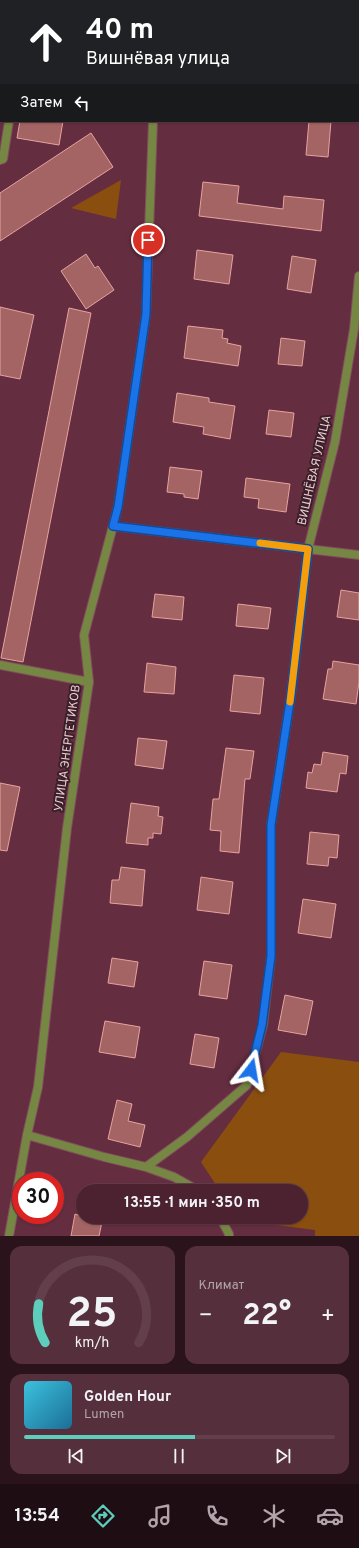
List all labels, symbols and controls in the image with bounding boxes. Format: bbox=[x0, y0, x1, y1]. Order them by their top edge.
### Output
text: 40 m bbox=[86, 13, 154, 49]
icon: ahead bbox=[20, 16, 72, 68]
text: Вишнёвая улица bbox=[86, 48, 230, 71]
icon: left bbox=[71, 92, 93, 114]
text: Затем bbox=[20, 94, 63, 113]
pin bbox=[131, 223, 165, 257]
icon: arrive bbox=[137, 229, 159, 251]
street label: ВИШНЁВАЯ УЛИЦА bbox=[294, 413, 335, 527]
street label: УЛИЦА ЭНЕРГЕТИКОВ bbox=[51, 684, 85, 813]
position arrow bbox=[230, 1049, 272, 1091]
speed limit sign: 30 bbox=[12, 1172, 64, 1224]
text: 13:55 · 1 мин · 350 m bbox=[124, 1194, 260, 1213]
text: Климат bbox=[199, 1278, 244, 1294]
text: 25 bbox=[67, 1289, 118, 1342]
text: 22° bbox=[242, 1298, 291, 1335]
text: − bbox=[199, 1303, 213, 1330]
text: + bbox=[321, 1303, 335, 1330]
text: km/h bbox=[75, 1334, 110, 1352]
text: Golden Hour bbox=[84, 1388, 171, 1407]
text: Lumen bbox=[84, 1407, 124, 1423]
icon: previous bbox=[65, 1445, 87, 1467]
icon: pause bbox=[168, 1445, 190, 1467]
icon: next bbox=[272, 1445, 294, 1467]
icon: directions bbox=[89, 1502, 117, 1530]
icon: music bbox=[146, 1502, 174, 1530]
icon: phone bbox=[203, 1502, 231, 1530]
icon: climate bbox=[260, 1502, 288, 1530]
icon: car bbox=[316, 1502, 344, 1530]
text: 13:54 bbox=[14, 1505, 60, 1528]

